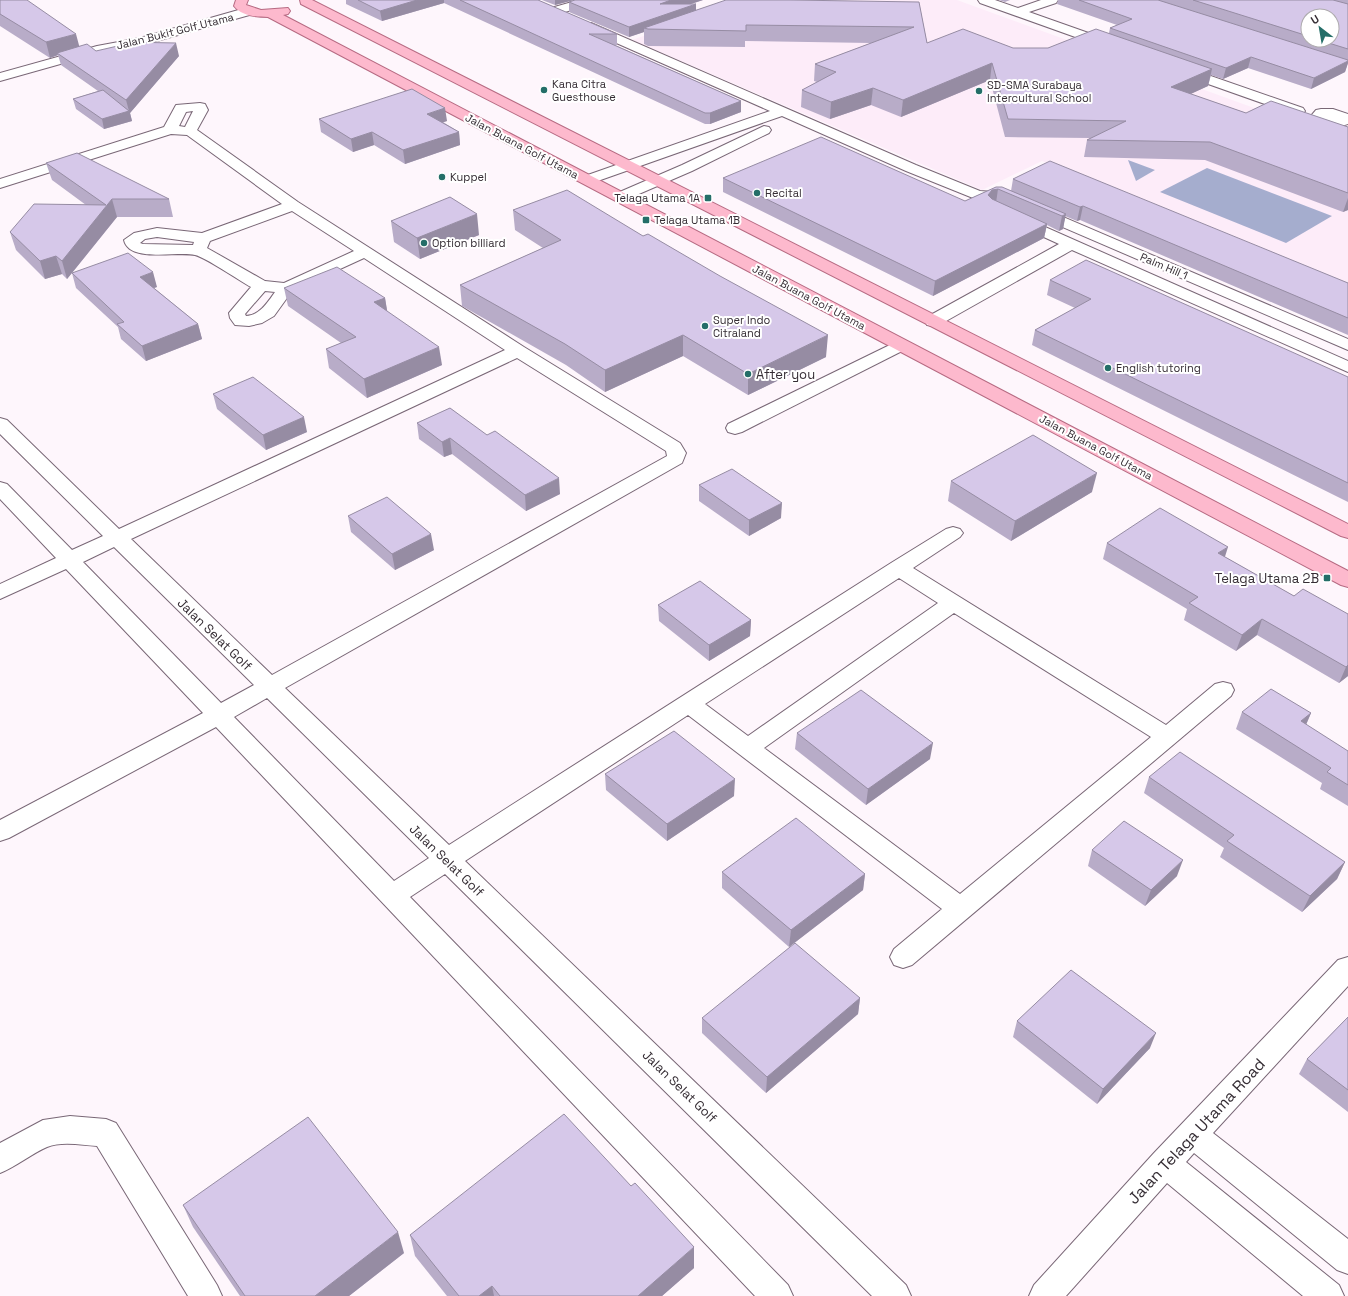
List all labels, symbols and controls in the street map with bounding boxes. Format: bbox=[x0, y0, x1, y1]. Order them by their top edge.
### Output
north arrow bbox=[1300, 8, 1340, 48]
street label: Jalan Bukit Golf Utama bbox=[115, 9, 236, 52]
text: U bbox=[1308, 12, 1322, 27]
place label: Kana Citra Guesthouse bbox=[552, 77, 616, 104]
place label: SD-SMA Surabaya Intercultural School bbox=[987, 78, 1092, 105]
marker: Kana Citra Guesthouse bbox=[539, 85, 549, 95]
marker: SD-SMA Surabaya Intercultural School bbox=[974, 86, 984, 96]
street label: Jalan Buana Golf Utama bbox=[463, 110, 582, 182]
place label: Kuppel bbox=[450, 170, 487, 184]
marker: Kuppel bbox=[437, 172, 447, 182]
place label: Recital bbox=[765, 186, 802, 200]
marker: Recital bbox=[752, 188, 762, 198]
place label: Telaga Utama 1A bbox=[614, 191, 700, 205]
marker: Telaga Utama 1A bbox=[703, 193, 713, 203]
place label: Telaga Utama 1B bbox=[654, 213, 740, 227]
marker: Telaga Utama 1B bbox=[641, 215, 651, 225]
place label: Option billiard bbox=[432, 236, 506, 250]
marker: Option billiard bbox=[419, 238, 429, 248]
street label: Palm Hill 1 bbox=[1138, 250, 1190, 282]
street label: Jalan Buana Golf Utama bbox=[750, 261, 869, 333]
place label: Super Indo Citraland bbox=[713, 313, 771, 340]
marker: Super Indo Citraland bbox=[700, 321, 710, 331]
place label: English tutoring bbox=[1116, 361, 1201, 375]
marker: English tutoring bbox=[1103, 363, 1113, 373]
place label: After you bbox=[756, 366, 815, 383]
marker: After you bbox=[743, 369, 753, 379]
street label: Jalan Buana Golf Utama bbox=[1037, 411, 1156, 483]
place label: Telaga Utama 2B bbox=[1215, 570, 1319, 587]
marker: Telaga Utama 2B bbox=[1322, 573, 1332, 583]
street label: Jalan Selat Golf bbox=[174, 594, 256, 675]
street label: Jalan Selat Golf bbox=[406, 820, 488, 901]
street label: Jalan Selat Golf bbox=[639, 1046, 721, 1127]
street label: Jalan Telaga Utama Road bbox=[1123, 1054, 1270, 1209]

